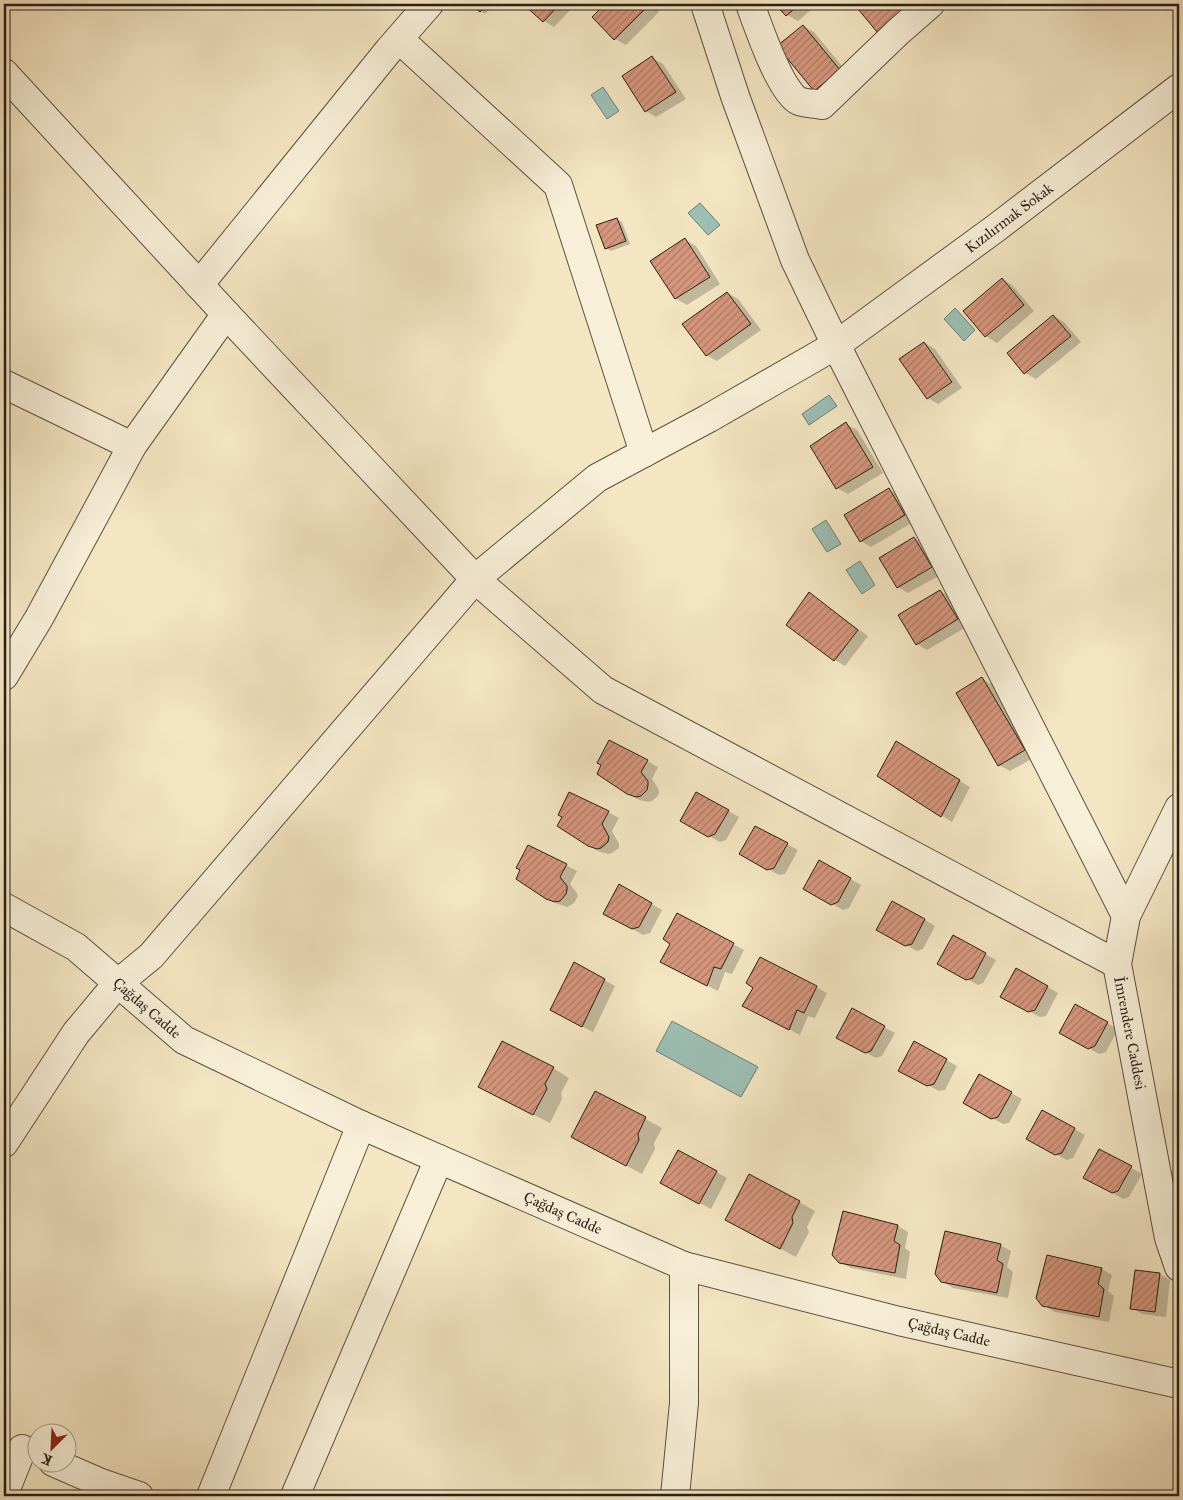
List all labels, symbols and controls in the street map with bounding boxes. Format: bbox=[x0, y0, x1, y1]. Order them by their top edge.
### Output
street label: Kızılırmak Sokak bbox=[962, 179, 1056, 257]
street label: Çağdaş Cadde bbox=[109, 974, 185, 1042]
street label: İmrendere Caddesi bbox=[1110, 975, 1150, 1091]
street label: Çağdaş Cadde bbox=[521, 1188, 605, 1238]
street label: Çağdaş Cadde bbox=[906, 1314, 992, 1350]
north arrow bbox=[28, 1422, 78, 1472]
text: K bbox=[38, 1449, 55, 1469]

